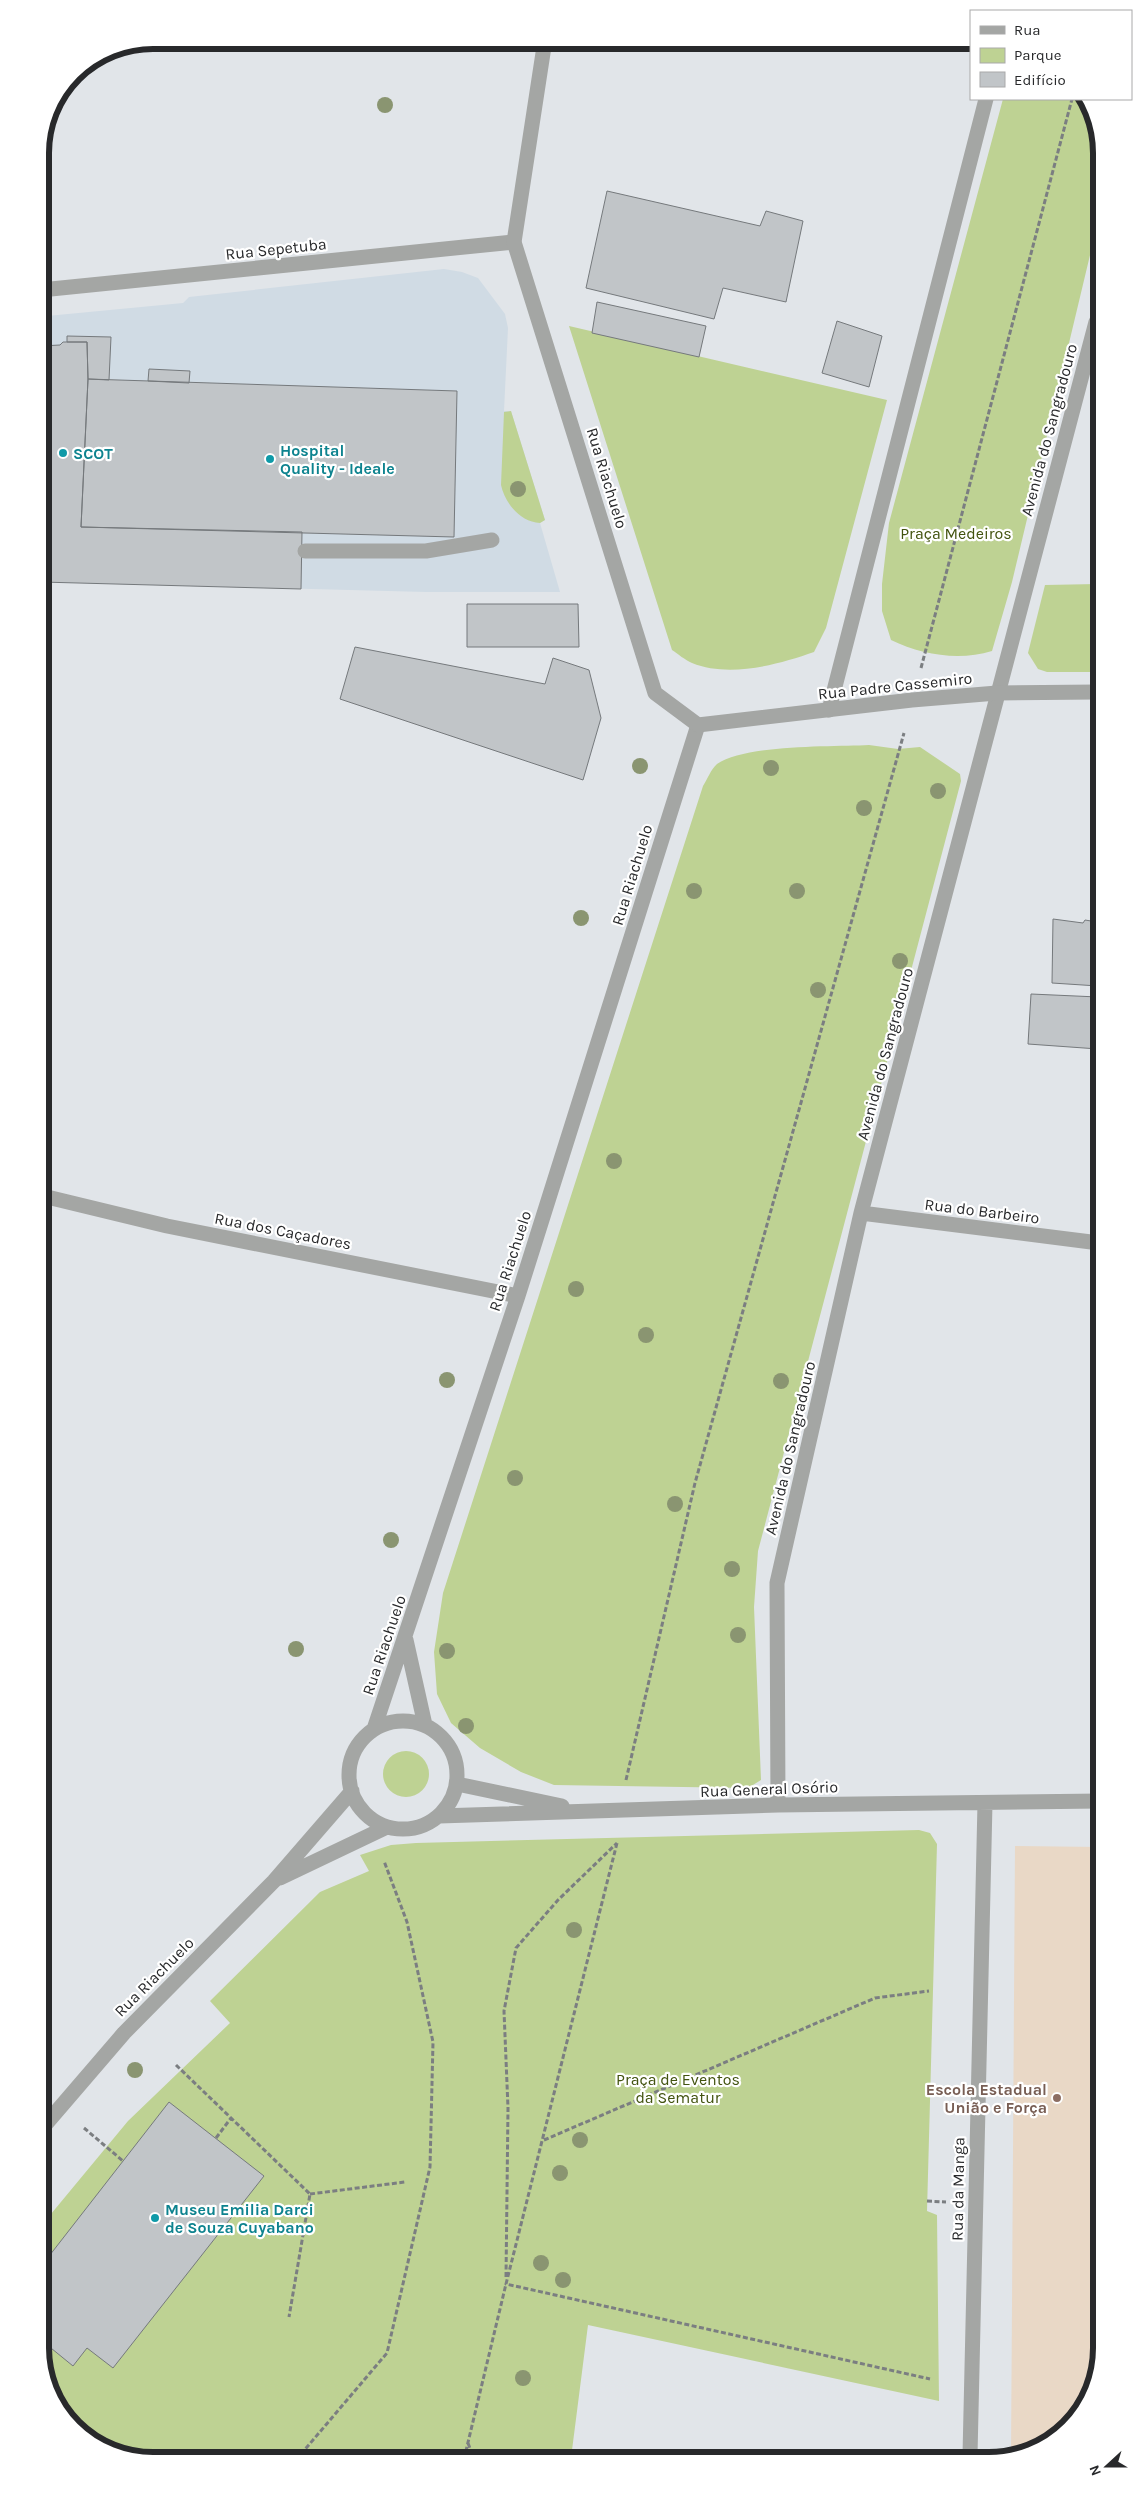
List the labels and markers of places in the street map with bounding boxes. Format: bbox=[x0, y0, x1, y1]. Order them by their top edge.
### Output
place label: Hospital Quality - Ideale bbox=[280, 441, 395, 478]
place label: SCOT bbox=[73, 444, 113, 463]
marker: SCOT bbox=[57, 447, 69, 459]
marker: Hospital Quality - Ideale bbox=[264, 453, 276, 465]
place label: Escola Estadual União e Força bbox=[926, 2080, 1047, 2117]
marker: Escola Estadual União e Força bbox=[1051, 2092, 1063, 2104]
place label: Museu Emilia Darci de Souza Cuyabano bbox=[165, 2200, 314, 2237]
marker: Museu Emilia Darci de Souza Cuyabano bbox=[149, 2212, 161, 2224]

